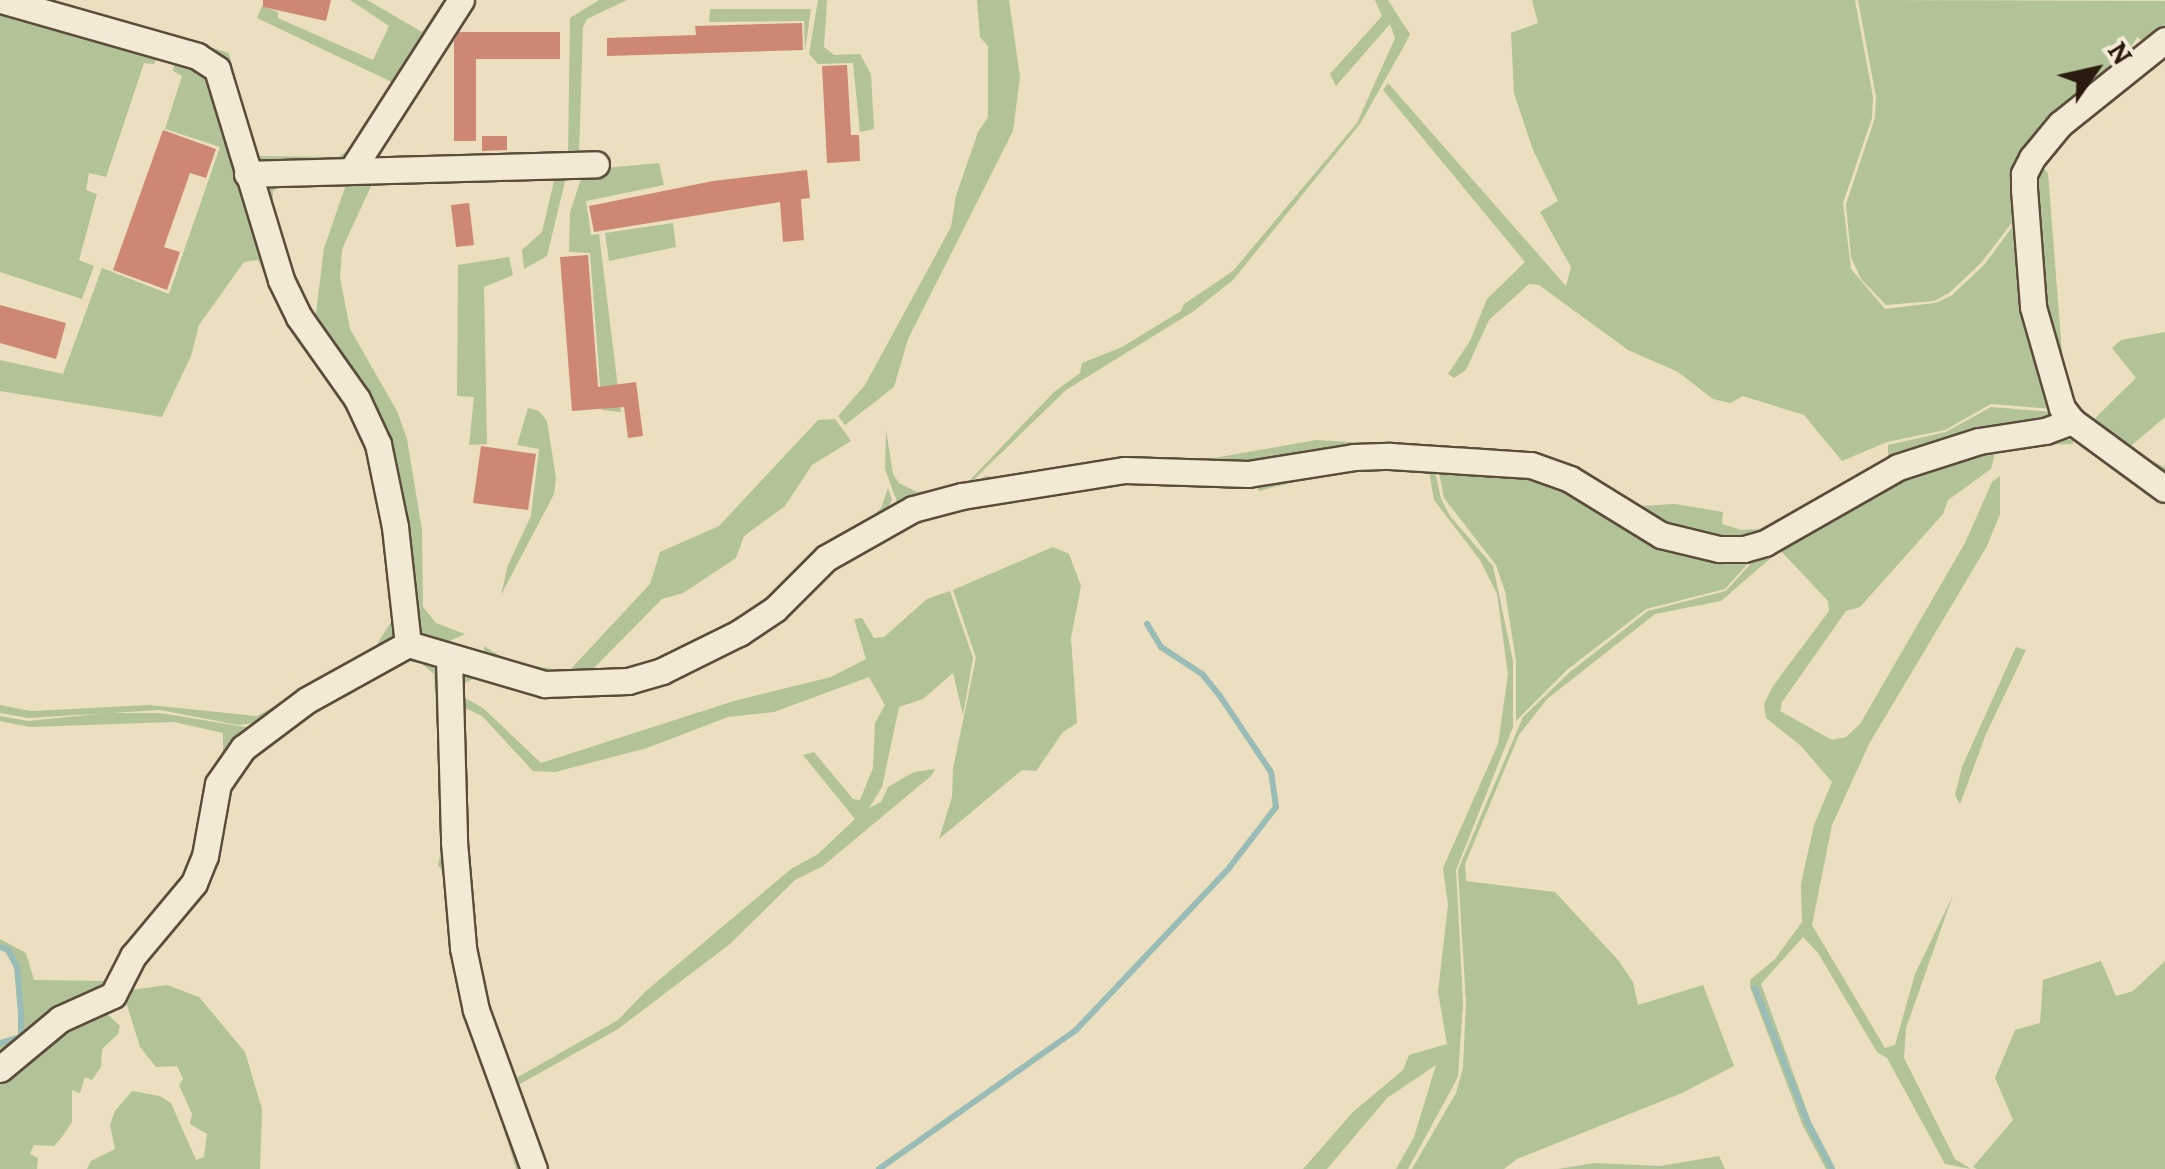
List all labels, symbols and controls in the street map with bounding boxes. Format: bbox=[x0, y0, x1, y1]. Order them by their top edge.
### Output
north arrow bbox=[2045, 20, 2145, 120]
text: N bbox=[2098, 34, 2141, 72]

